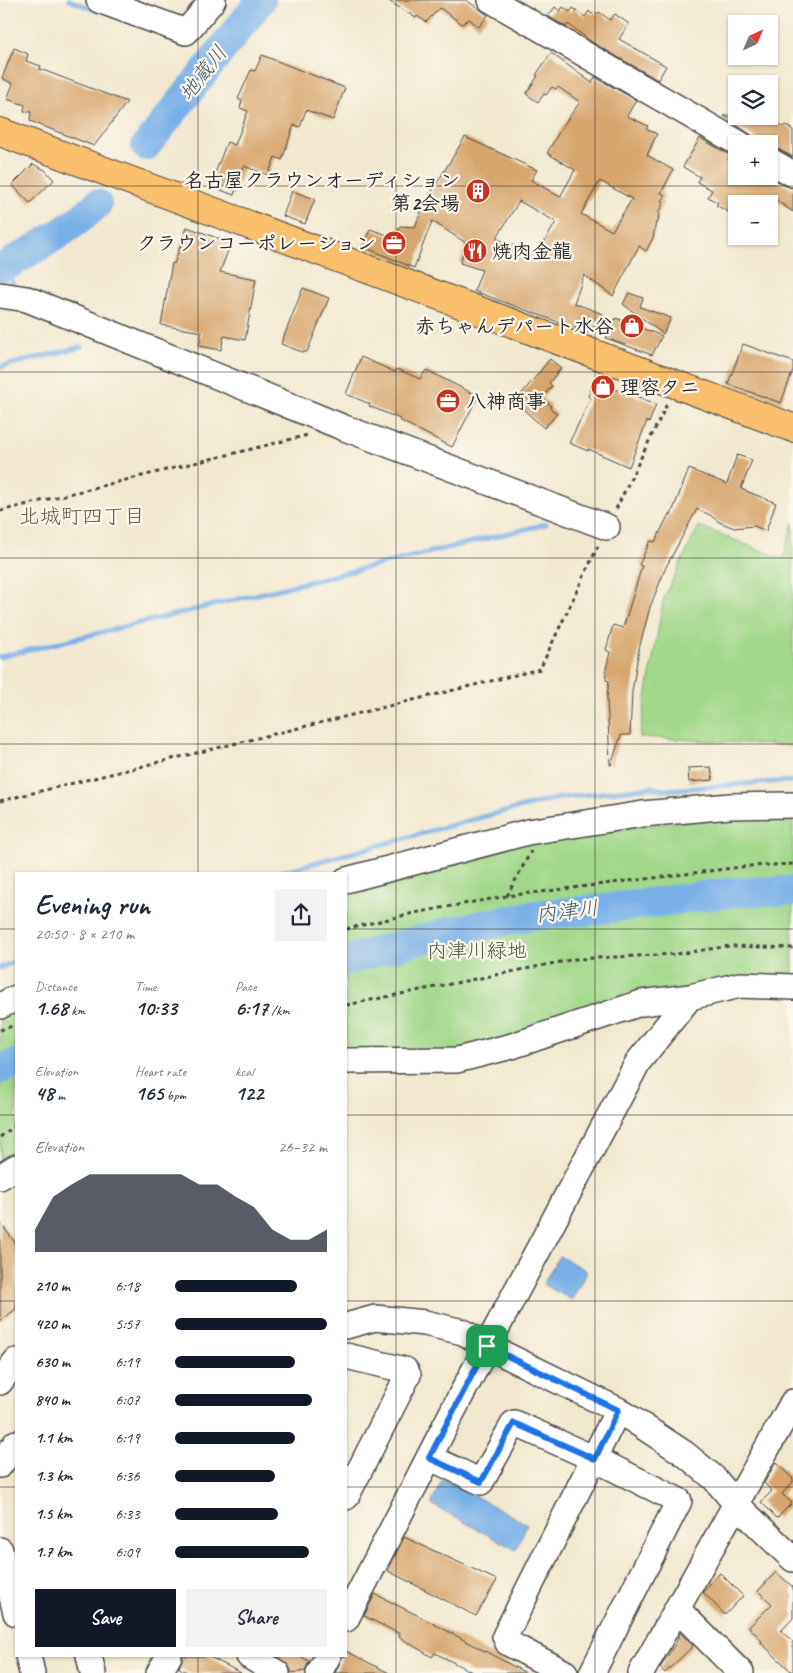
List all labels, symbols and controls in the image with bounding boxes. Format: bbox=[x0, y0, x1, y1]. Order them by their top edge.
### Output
north arrow bbox=[728, 15, 778, 65]
map controls bbox=[728, 15, 778, 245]
water label: 地蔵川 bbox=[173, 40, 233, 106]
button: layers bbox=[728, 75, 778, 125]
button: + bbox=[728, 135, 778, 185]
place label: 名古屋クラウンオーディション 第2会場 bbox=[184, 168, 460, 216]
building icon: 名古屋クラウンオーディション 第2会場 bbox=[465, 178, 491, 204]
button: − bbox=[728, 195, 778, 245]
office icon: クラウンコーポレーション bbox=[381, 230, 407, 256]
place label: クラウンコーポレーション bbox=[136, 231, 376, 256]
restaurant icon: 焼肉金龍 bbox=[462, 238, 488, 264]
place label: 焼肉金龍 bbox=[492, 239, 572, 264]
shop icon: 赤ちゃんデパート水谷 bbox=[619, 313, 645, 339]
place label: 赤ちゃんデパート水谷 bbox=[415, 314, 614, 339]
shop icon: 理容タニ bbox=[590, 374, 616, 400]
place label: 理容タニ bbox=[620, 375, 700, 400]
office icon: 八神商事 bbox=[435, 388, 461, 414]
place label: 八神商事 bbox=[466, 389, 546, 414]
district label: 北城町四丁目 bbox=[19, 503, 145, 529]
text: Evening run bbox=[35, 887, 150, 922]
button: share bbox=[275, 889, 327, 941]
water label: 内津川 bbox=[534, 894, 600, 928]
text: 20:50 · 8 × 210 m bbox=[35, 924, 134, 944]
park label: 内津川緑地 bbox=[427, 938, 527, 963]
text: Distance bbox=[35, 978, 77, 995]
text: Time bbox=[135, 978, 156, 995]
text: Pace bbox=[235, 978, 257, 995]
text: 1.68 bbox=[35, 995, 68, 1021]
text: 10:33 bbox=[135, 995, 177, 1021]
text: 6:17 bbox=[235, 995, 268, 1021]
text: km bbox=[68, 1002, 85, 1019]
text: /km bbox=[268, 1002, 290, 1019]
text: Elevation bbox=[35, 1063, 78, 1080]
text: Heart rate bbox=[135, 1063, 186, 1080]
text: kcal bbox=[235, 1063, 254, 1080]
text: 48 bbox=[35, 1080, 54, 1106]
text: 165 bbox=[135, 1080, 163, 1106]
text: 122 bbox=[235, 1080, 263, 1106]
text: m bbox=[54, 1087, 65, 1104]
text: bpm bbox=[163, 1087, 186, 1104]
text: Elevation bbox=[35, 1137, 84, 1157]
text: 26–32 m bbox=[278, 1137, 327, 1157]
text: 210 m bbox=[35, 1276, 70, 1296]
text: 6:18 bbox=[115, 1276, 140, 1296]
text: 420 m bbox=[35, 1314, 70, 1334]
text: 5:57 bbox=[115, 1314, 140, 1334]
pin bbox=[466, 1325, 508, 1367]
icon: arrive bbox=[473, 1332, 501, 1360]
text: 630 m bbox=[35, 1352, 70, 1372]
text: 6:19 bbox=[115, 1352, 140, 1372]
text: 840 m bbox=[35, 1390, 70, 1410]
text: 6:07 bbox=[115, 1390, 140, 1410]
text: 1.1 km bbox=[35, 1428, 72, 1448]
text: 6:19 bbox=[115, 1428, 140, 1448]
text: 1.3 km bbox=[35, 1466, 72, 1486]
text: 6:36 bbox=[115, 1466, 140, 1486]
text: 1.5 km bbox=[35, 1504, 72, 1524]
text: 6:33 bbox=[115, 1504, 140, 1524]
text: 1.7 km bbox=[35, 1542, 72, 1562]
text: 6:09 bbox=[115, 1542, 140, 1562]
button: Save bbox=[35, 1589, 176, 1647]
button: Share bbox=[186, 1589, 327, 1647]

